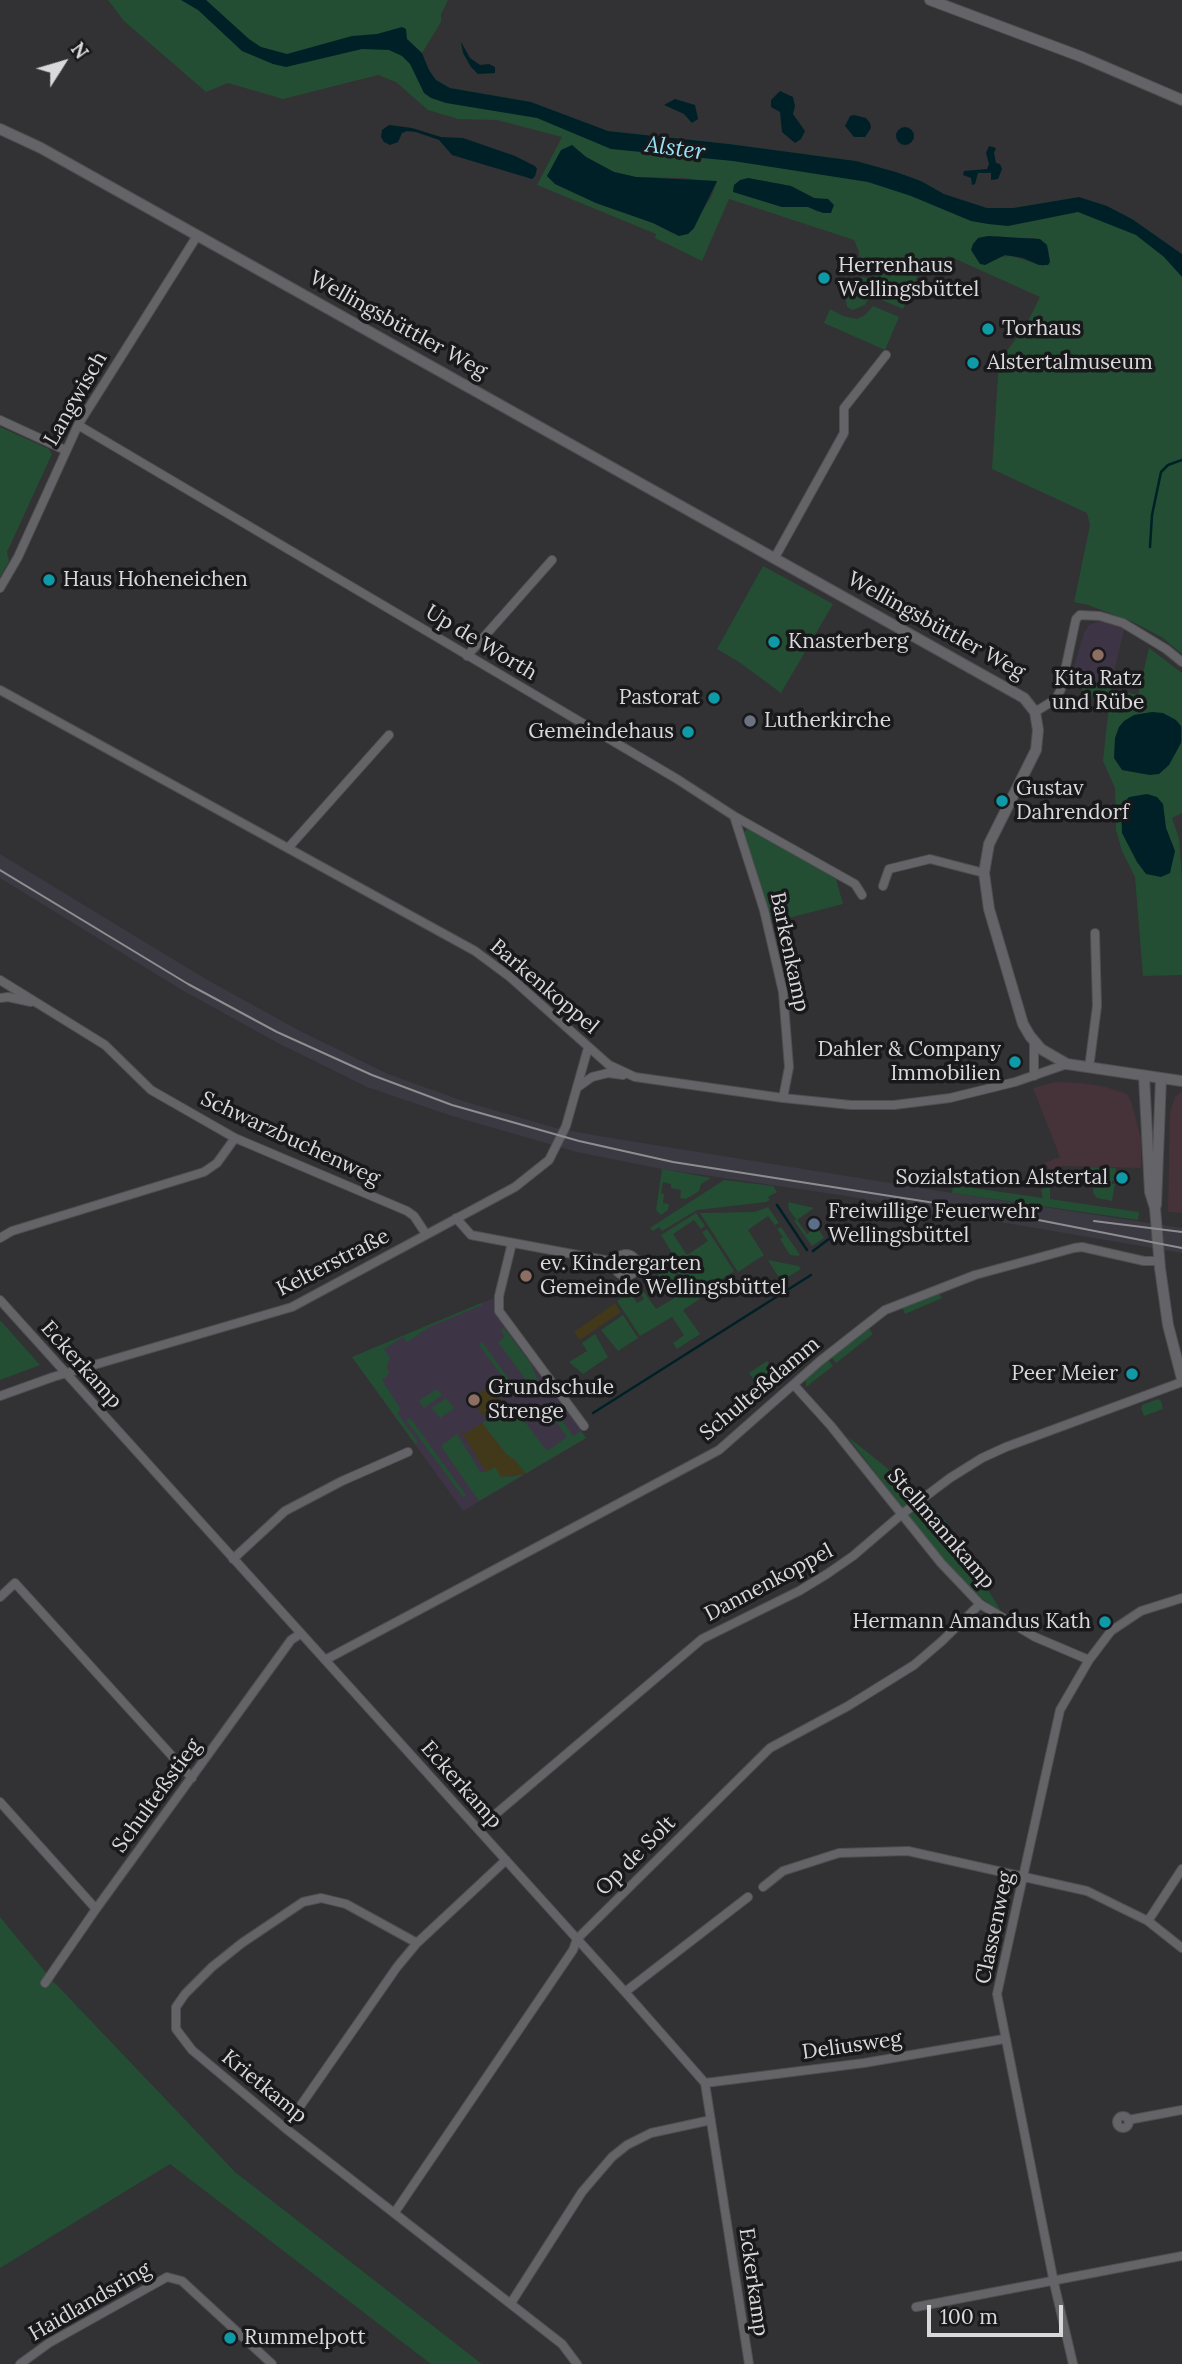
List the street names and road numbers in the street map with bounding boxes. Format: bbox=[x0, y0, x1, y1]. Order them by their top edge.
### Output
street label: Wellingsbüttler Weg bbox=[305, 266, 491, 384]
street label: Langwisch bbox=[39, 348, 113, 450]
street label: Wellingsbüttler Weg bbox=[843, 567, 1029, 685]
street label: Up de Worth bbox=[421, 600, 541, 686]
street label: Barkenkamp bbox=[764, 890, 814, 1014]
street label: Barkenkoppel bbox=[485, 934, 603, 1040]
street label: Schwarzbuchenweg bbox=[196, 1086, 384, 1192]
street label: Kelterstraße bbox=[272, 1224, 394, 1302]
street label: Eckerkamp bbox=[35, 1316, 127, 1414]
street label: Schulteßdamm bbox=[695, 1332, 825, 1446]
street label: Stellmannkamp bbox=[882, 1464, 1000, 1594]
street label: Dannenkoppel bbox=[701, 1539, 837, 1627]
street label: Schulteßstieg bbox=[107, 1734, 207, 1858]
street label: Eckerkamp bbox=[415, 1736, 507, 1834]
street label: Op de Solt bbox=[591, 1811, 681, 1901]
street label: Classenweg bbox=[971, 1870, 1019, 1986]
street label: Deliusweg bbox=[801, 2027, 903, 2065]
street label: Krietkamp bbox=[216, 2045, 312, 2129]
street label: Eckerkamp bbox=[733, 2226, 773, 2338]
street label: Haidlandsring bbox=[25, 2257, 155, 2347]

